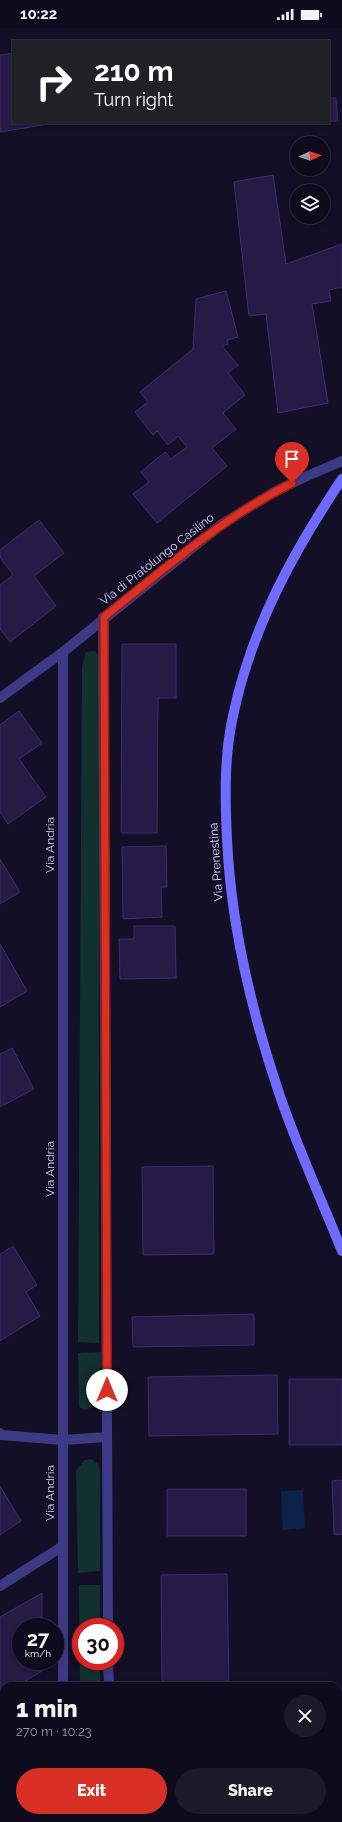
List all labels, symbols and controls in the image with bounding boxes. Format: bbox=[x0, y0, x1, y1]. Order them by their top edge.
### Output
text: 10:22 bbox=[20, 5, 57, 23]
text: 210 m bbox=[94, 55, 174, 88]
icon: right bbox=[28, 56, 80, 108]
text: Turn right bbox=[94, 89, 173, 110]
north arrow bbox=[290, 136, 330, 176]
map controls bbox=[290, 136, 330, 224]
button: layers bbox=[290, 184, 330, 224]
pin bbox=[275, 442, 309, 483]
icon: arrive bbox=[281, 448, 303, 470]
street label: Via di Pratolungo Casilino bbox=[97, 510, 217, 608]
street label: Via Andria bbox=[43, 817, 57, 873]
street label: Via Prenestina bbox=[206, 822, 226, 902]
street label: Via Andria bbox=[43, 1141, 57, 1197]
position arrow bbox=[86, 1369, 128, 1411]
street label: Via Andria bbox=[43, 1465, 57, 1521]
speed limit sign: 30 bbox=[72, 1618, 124, 1670]
text: 27 bbox=[27, 1627, 49, 1651]
text: km/h bbox=[25, 1648, 51, 1659]
text: 1 min bbox=[16, 1694, 78, 1723]
button: close bbox=[284, 1695, 326, 1737]
text: 270 m · 10:23 bbox=[16, 1724, 92, 1739]
button: Exit bbox=[16, 1768, 167, 1814]
button: Share bbox=[175, 1768, 326, 1814]

